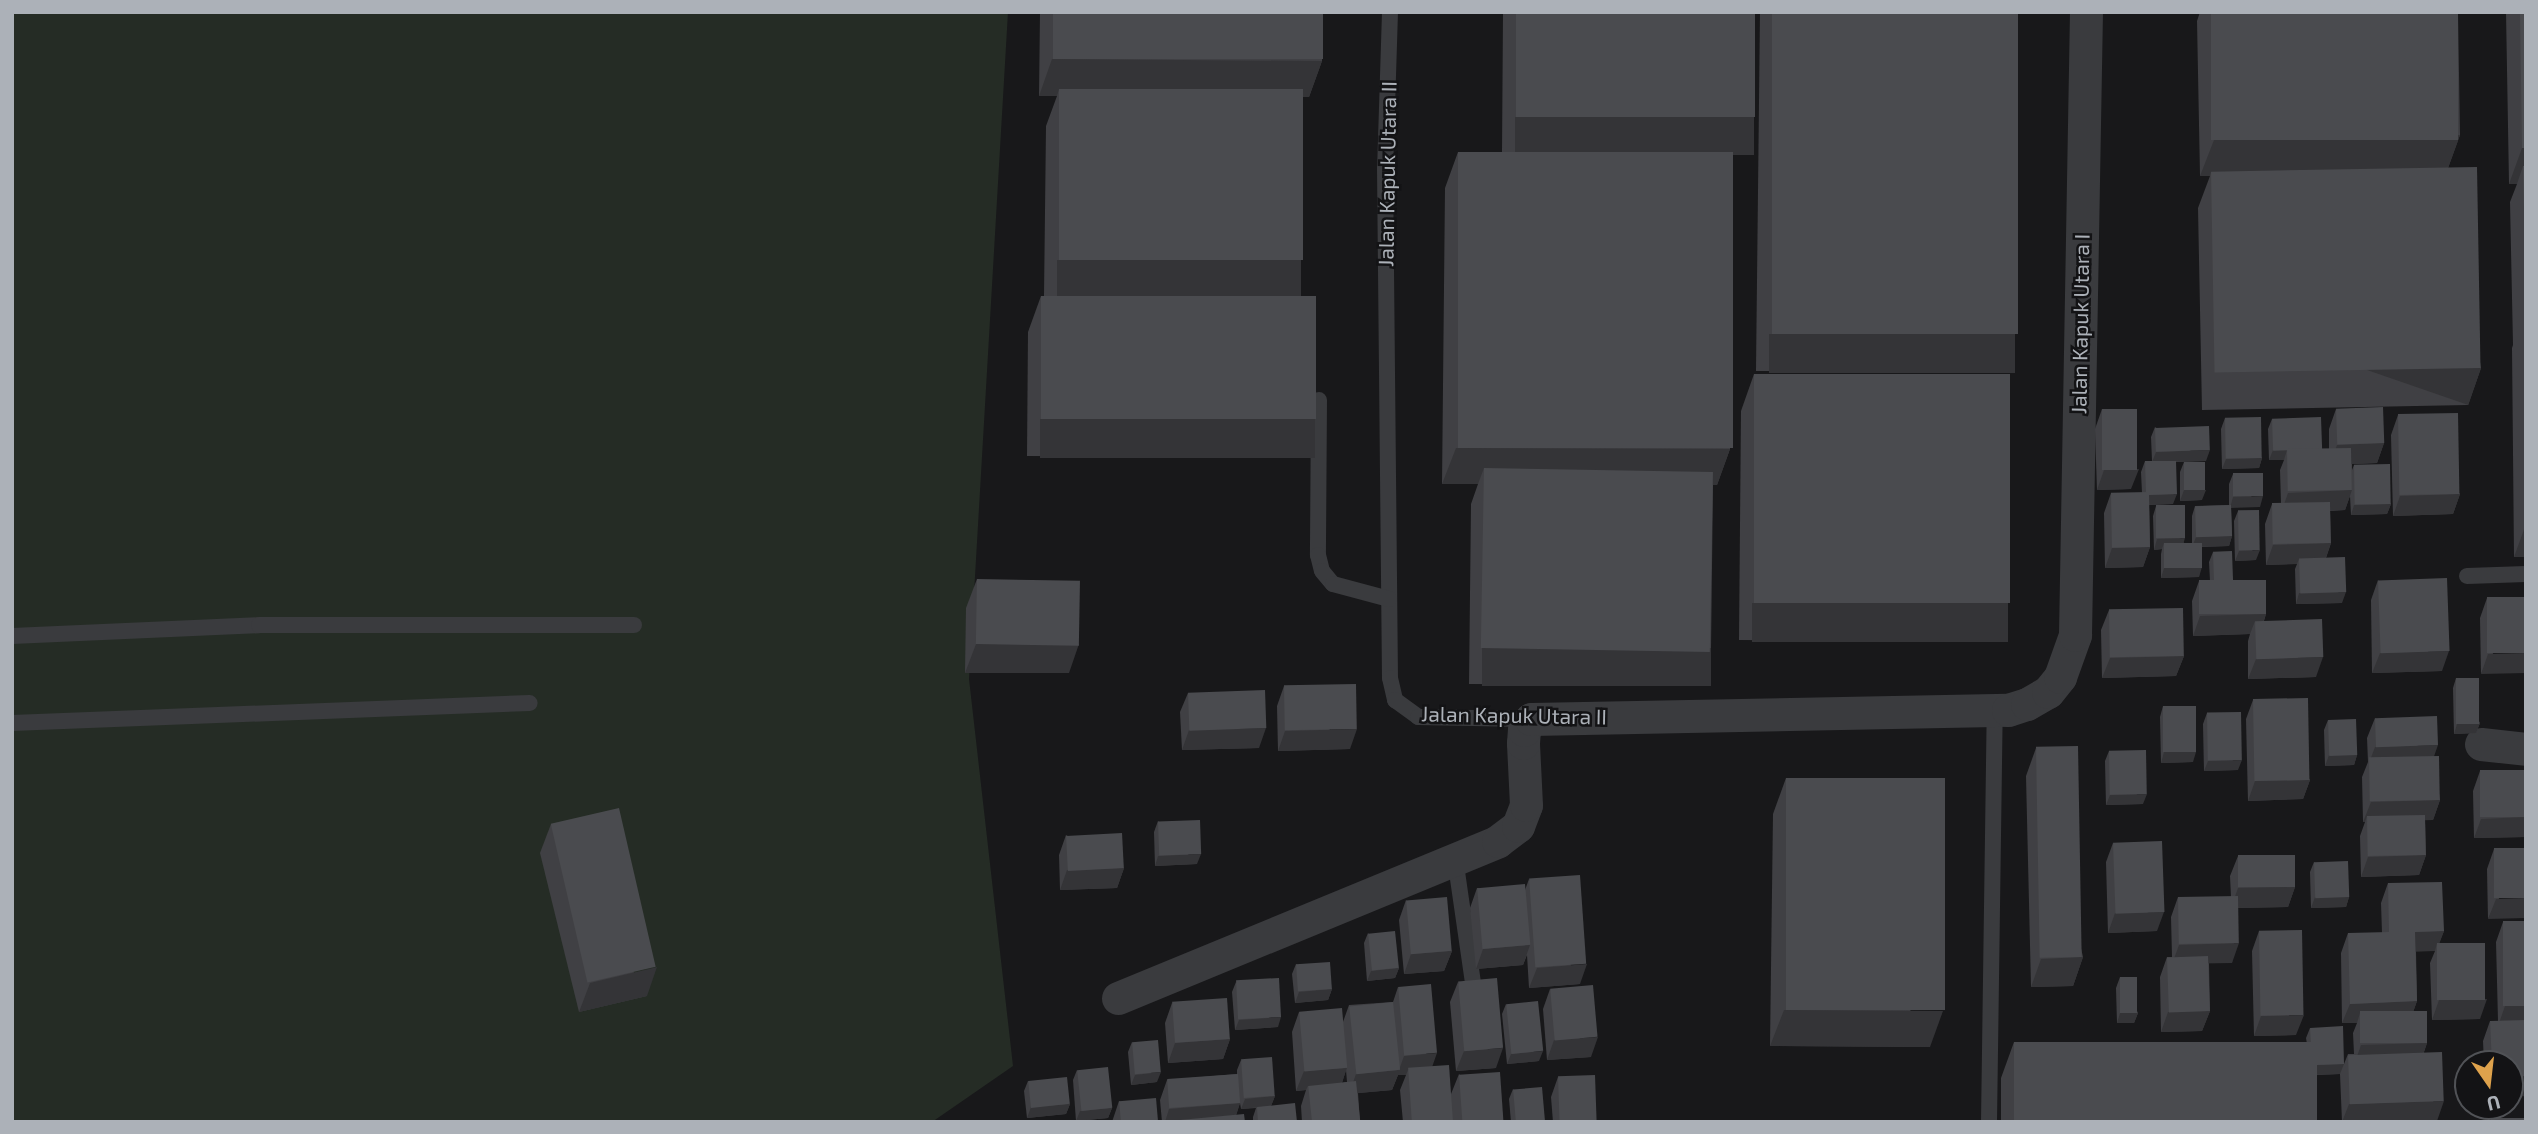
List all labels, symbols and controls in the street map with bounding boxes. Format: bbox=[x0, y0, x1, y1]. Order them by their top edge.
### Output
street label: Jalan Kapuk Utara II bbox=[1373, 81, 1401, 267]
street label: Jalan Kapuk Utara I bbox=[2066, 234, 2094, 414]
street label: Jalan Kapuk Utara II bbox=[1421, 701, 1607, 729]
north arrow bbox=[2454, 1050, 2524, 1120]
text: U bbox=[2485, 1091, 2503, 1117]

